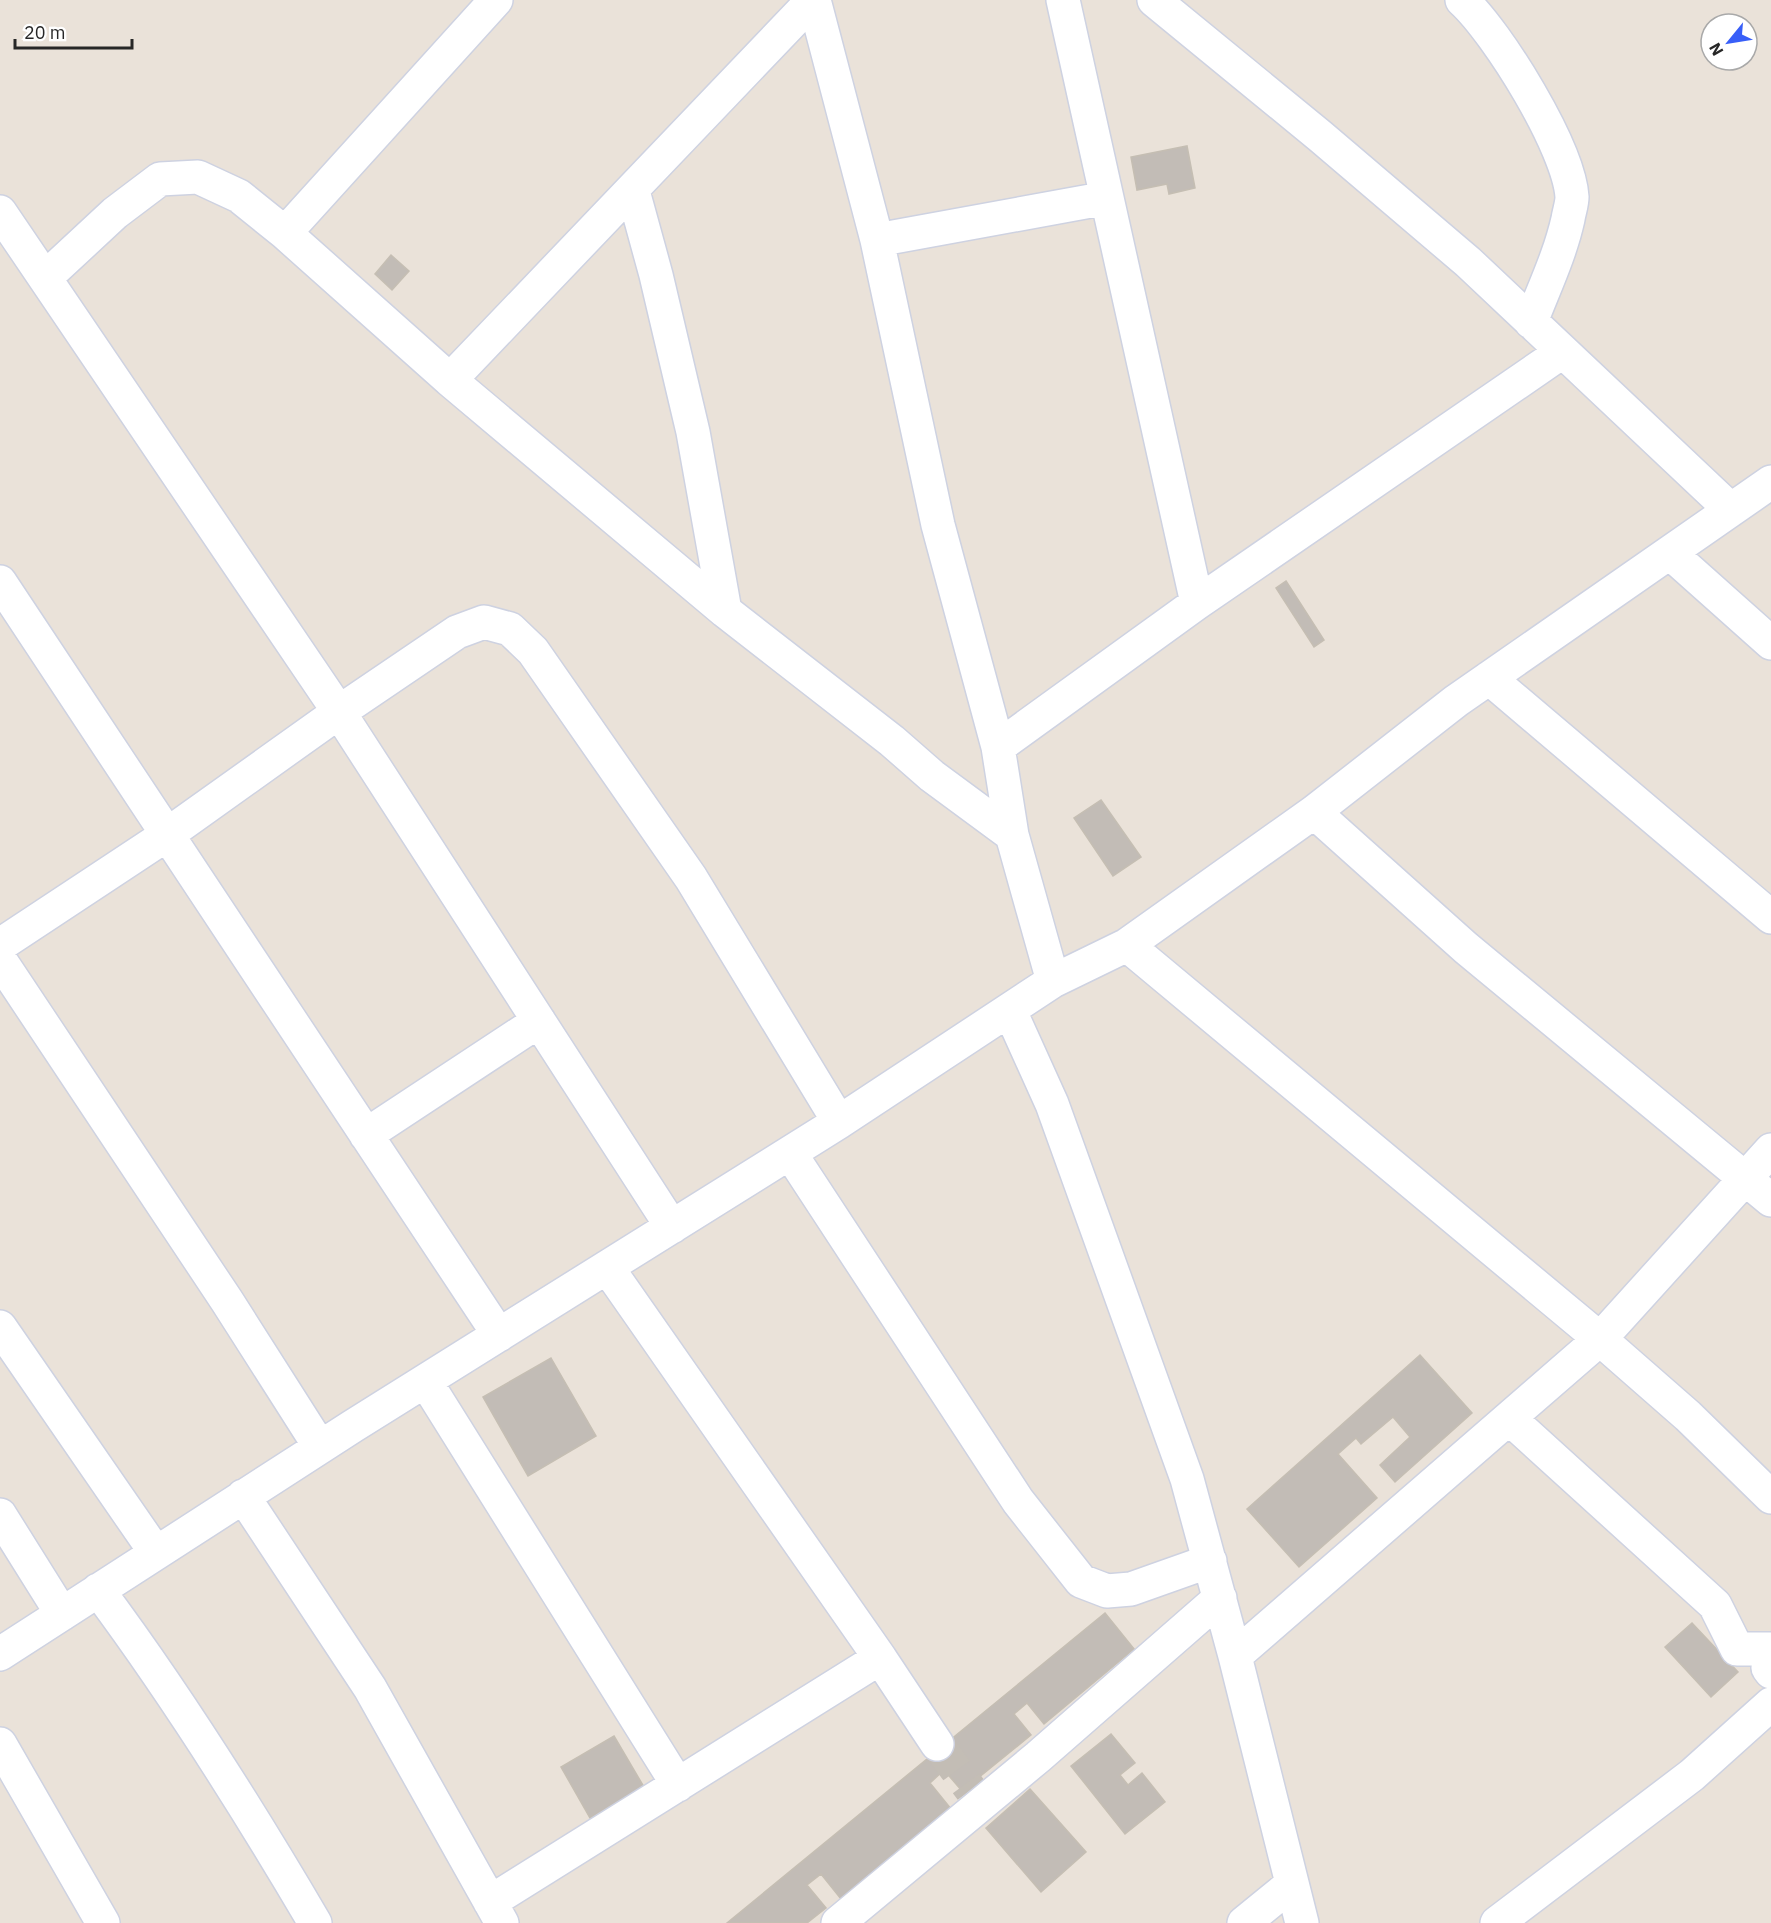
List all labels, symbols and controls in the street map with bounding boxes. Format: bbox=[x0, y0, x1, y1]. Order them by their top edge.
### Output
scale bar bbox=[15, 12, 132, 50]
north arrow bbox=[1699, 12, 1759, 72]
text: 20 m bbox=[24, 21, 66, 44]
text: N bbox=[1704, 39, 1728, 60]

